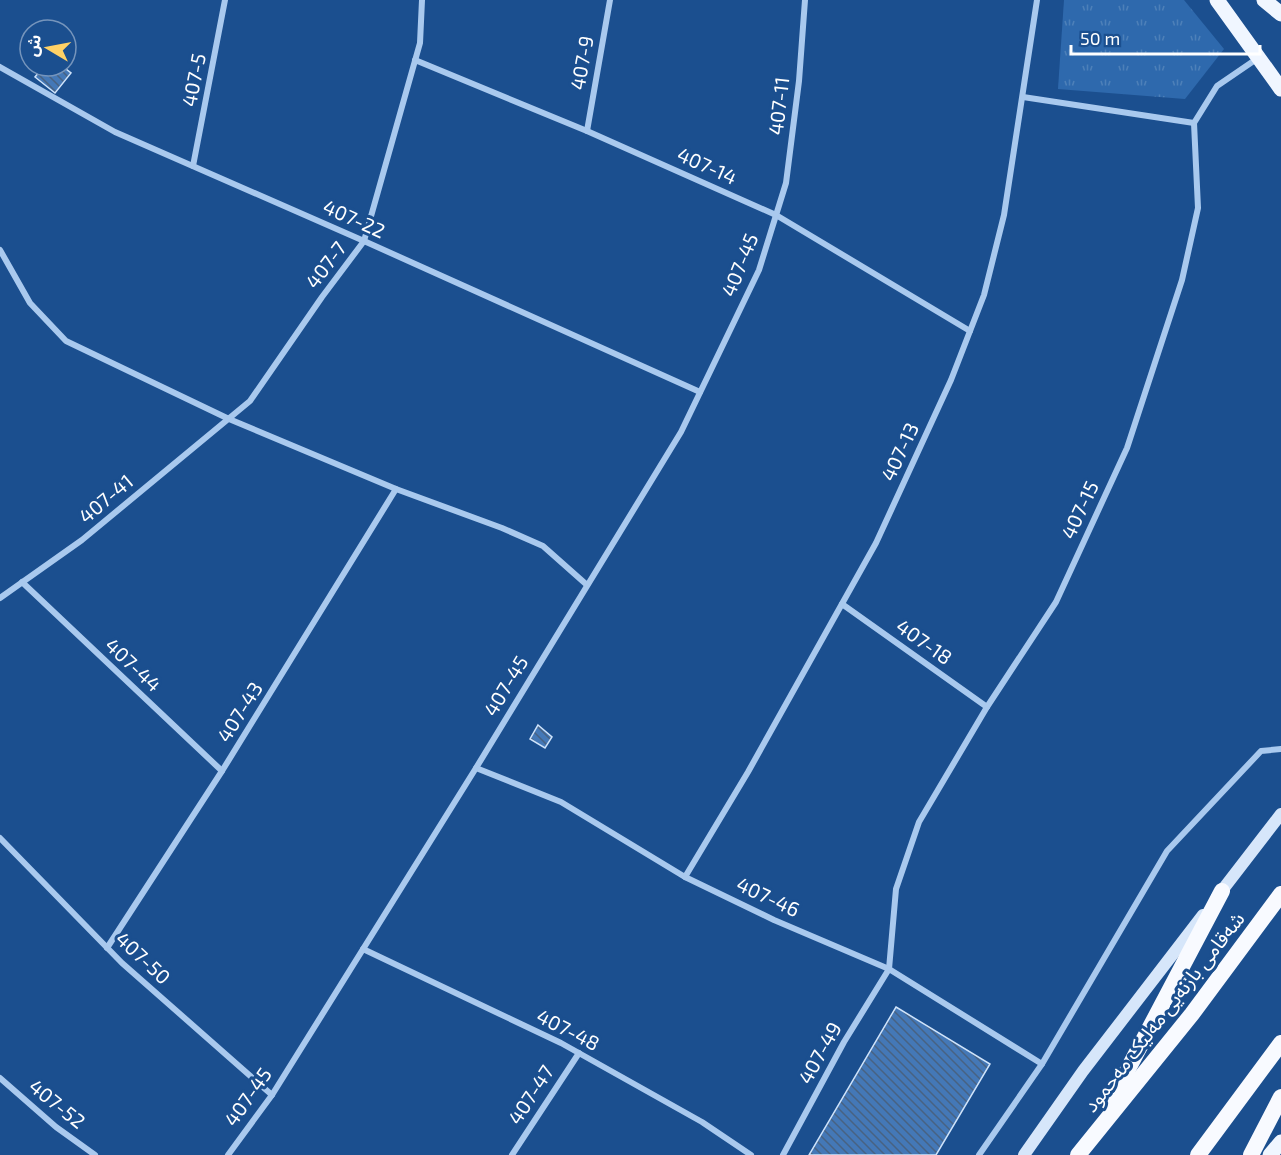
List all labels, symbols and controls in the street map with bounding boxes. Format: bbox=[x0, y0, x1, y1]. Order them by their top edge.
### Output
north arrow bbox=[18, 18, 78, 78]
scale bar bbox=[1071, 18, 1260, 56]
text: 50 m bbox=[1080, 27, 1120, 49]
text: ش bbox=[21, 33, 45, 58]
street label: 407-9 bbox=[564, 34, 598, 92]
street label: 407-5 bbox=[176, 51, 210, 109]
street label: 407-11 bbox=[763, 75, 793, 136]
street label: 407-14 bbox=[674, 141, 741, 189]
street label: 407-22 bbox=[320, 194, 389, 242]
street label: 407-45 bbox=[716, 229, 763, 300]
street label: 407-7 bbox=[300, 236, 351, 293]
street label: 407-13 bbox=[875, 419, 923, 485]
street label: 407-41 bbox=[73, 469, 137, 528]
street label: 407-15 bbox=[1055, 477, 1103, 542]
street label: 407-18 bbox=[892, 613, 957, 669]
street label: 407-44 bbox=[101, 632, 167, 696]
street label: 407-45 bbox=[478, 651, 532, 720]
street label: 407-43 bbox=[211, 677, 267, 746]
street label: 407-46 bbox=[733, 871, 804, 921]
street label: شەقامی بازنەیی مەلیک مەحمود bbox=[1078, 907, 1250, 1117]
street label: 407-50 bbox=[111, 926, 176, 989]
street label: 407-48 bbox=[533, 1003, 604, 1055]
street label: 407-49 bbox=[792, 1017, 846, 1088]
street label: 407-47 bbox=[502, 1060, 558, 1129]
street label: 407-45 bbox=[218, 1062, 276, 1130]
street label: 407-52 bbox=[25, 1073, 90, 1133]

